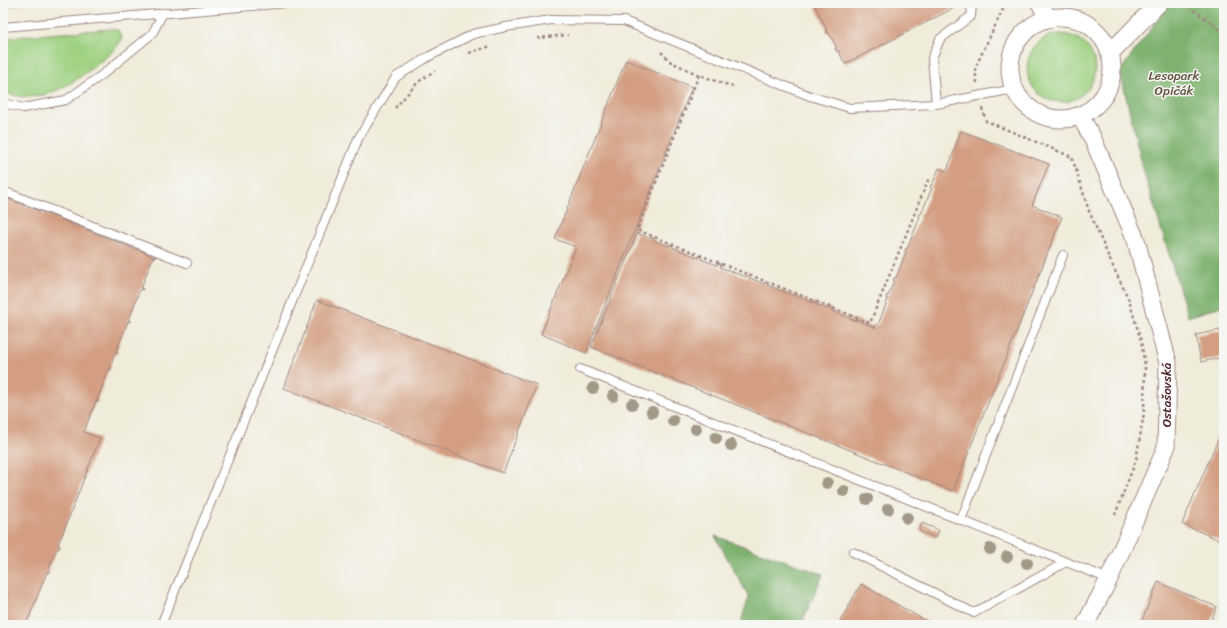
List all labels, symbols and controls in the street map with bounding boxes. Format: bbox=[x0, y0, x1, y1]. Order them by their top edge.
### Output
park label: Lesopark Opičák bbox=[1149, 64, 1200, 102]
street label: Ostašovská bbox=[1155, 362, 1178, 427]

